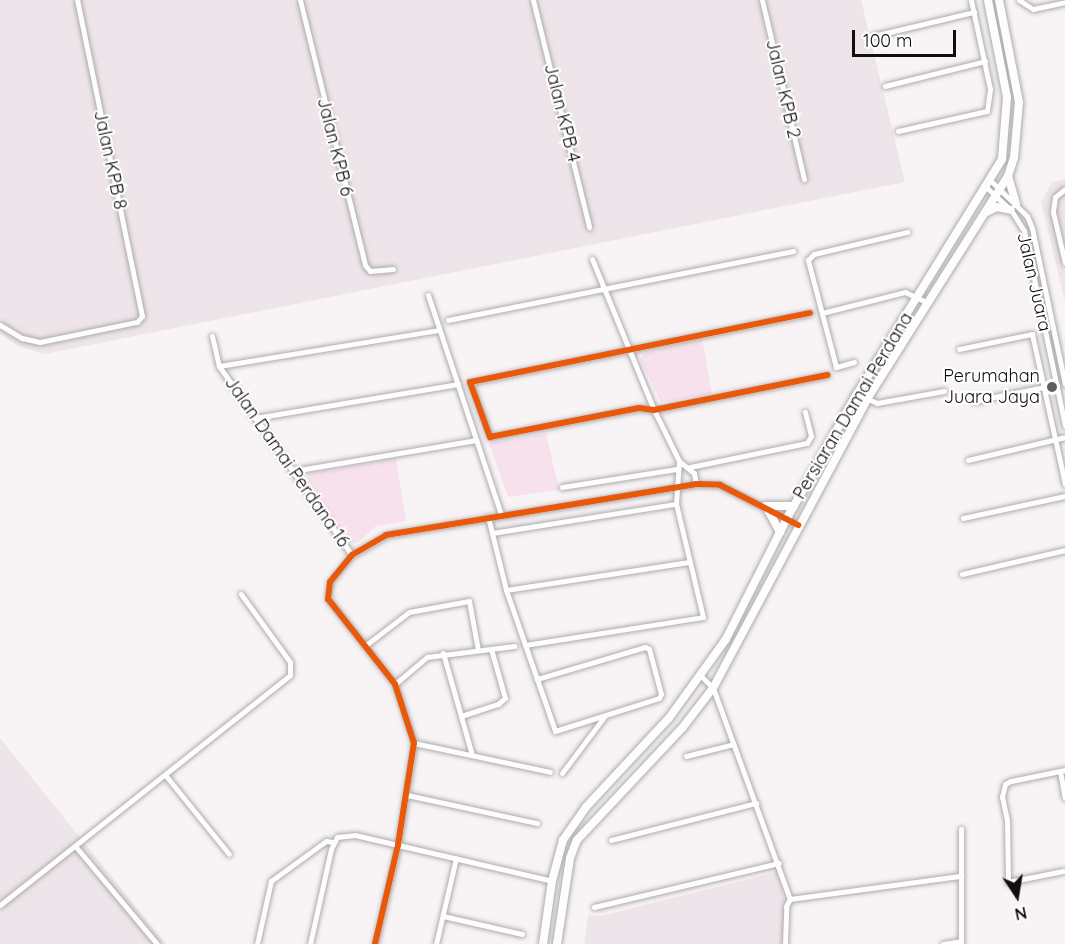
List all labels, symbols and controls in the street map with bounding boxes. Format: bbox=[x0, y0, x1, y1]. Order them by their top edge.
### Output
scale bar bbox=[855, 18, 958, 56]
text: 100 m bbox=[863, 29, 912, 52]
street label: Jalan KPB 2 bbox=[761, 37, 805, 141]
street label: Jalan KPB 4 bbox=[539, 62, 585, 164]
street label: Jalan KPB 6 bbox=[312, 96, 358, 198]
street label: Jalan KPB 8 bbox=[89, 108, 131, 212]
street label: Jalan Juara bbox=[1012, 231, 1056, 333]
street label: Persiaran Damai Perdana bbox=[789, 309, 917, 503]
place label: Perumahan Juara Jaya bbox=[943, 366, 1040, 409]
street label: Jalan Damai Perdana 16 bbox=[220, 373, 354, 551]
marker: Perumahan Juara Jaya bbox=[1045, 380, 1059, 394]
north arrow bbox=[987, 866, 1047, 926]
text: N bbox=[1013, 903, 1029, 925]

